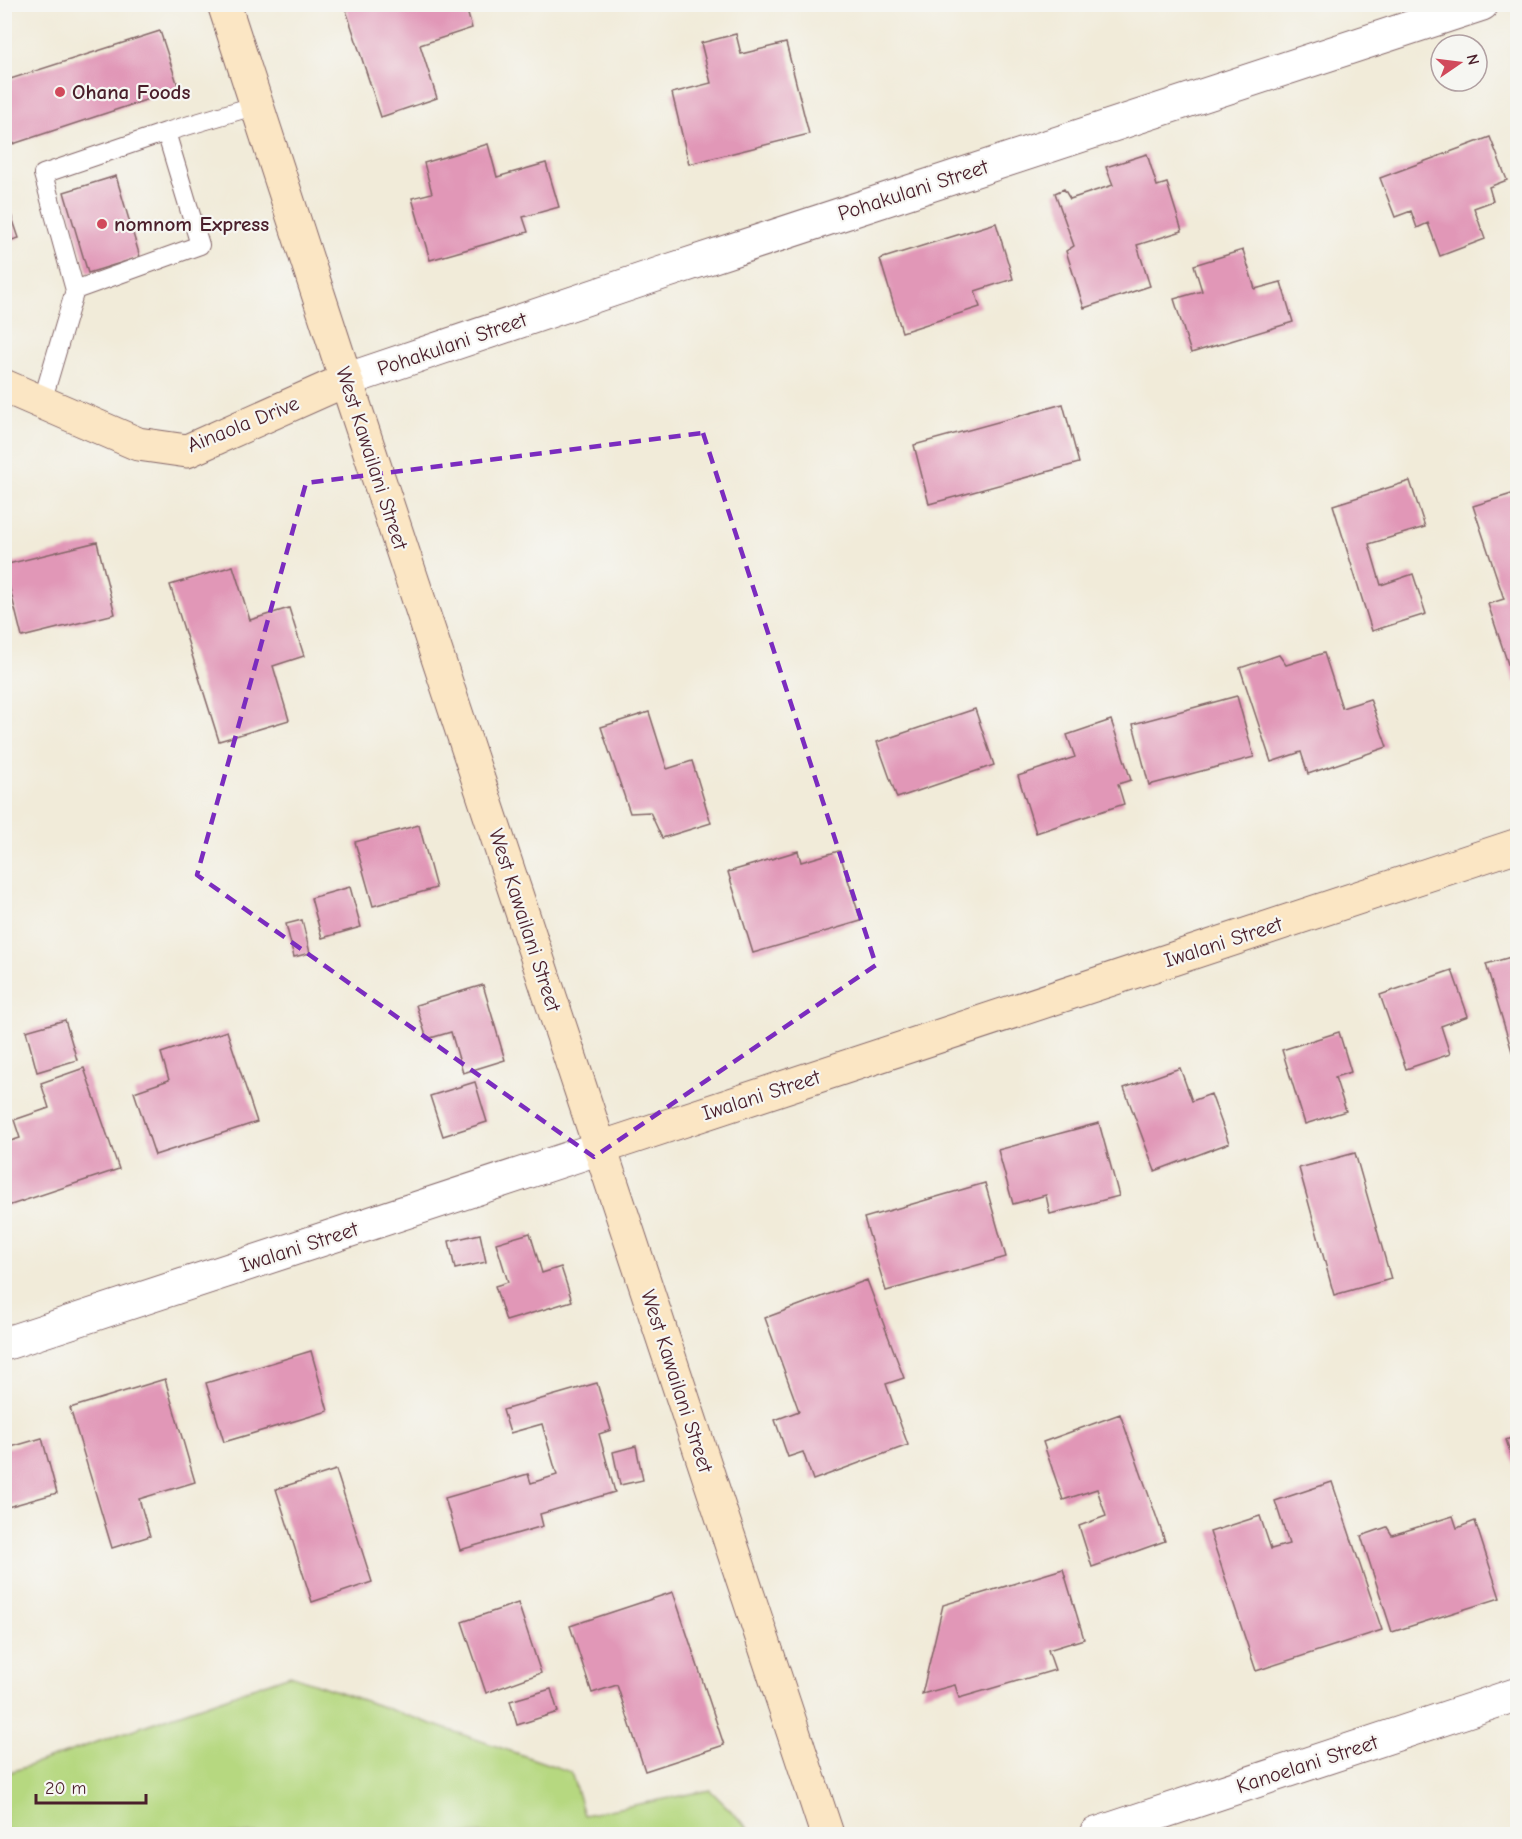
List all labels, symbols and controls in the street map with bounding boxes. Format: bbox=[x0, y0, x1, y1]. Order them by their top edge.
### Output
north arrow bbox=[1429, 33, 1489, 93]
text: N bbox=[1463, 52, 1483, 67]
place label: Ohana Foods bbox=[72, 80, 191, 104]
marker: Ohana Foods bbox=[53, 85, 67, 99]
street label: Pohakulani Street bbox=[835, 154, 992, 226]
place label: nomnom Express bbox=[114, 212, 269, 236]
marker: nomnom Express bbox=[95, 217, 109, 231]
street label: Pohakulani Street bbox=[374, 307, 531, 381]
street label: West Kawailani Street bbox=[331, 364, 413, 553]
street label: Ainaola Drive bbox=[184, 391, 302, 457]
street label: West Kawailani Street bbox=[484, 826, 566, 1015]
street label: Iwalani Street bbox=[1161, 911, 1286, 972]
street label: Iwalani Street bbox=[699, 1064, 824, 1125]
street label: Iwalani Street bbox=[237, 1216, 362, 1277]
street label: West Kawailani Street bbox=[636, 1287, 718, 1476]
street label: Kanoelani Street bbox=[1233, 1730, 1382, 1798]
scale bar bbox=[36, 1767, 146, 1805]
text: 20 m bbox=[45, 1778, 86, 1799]

